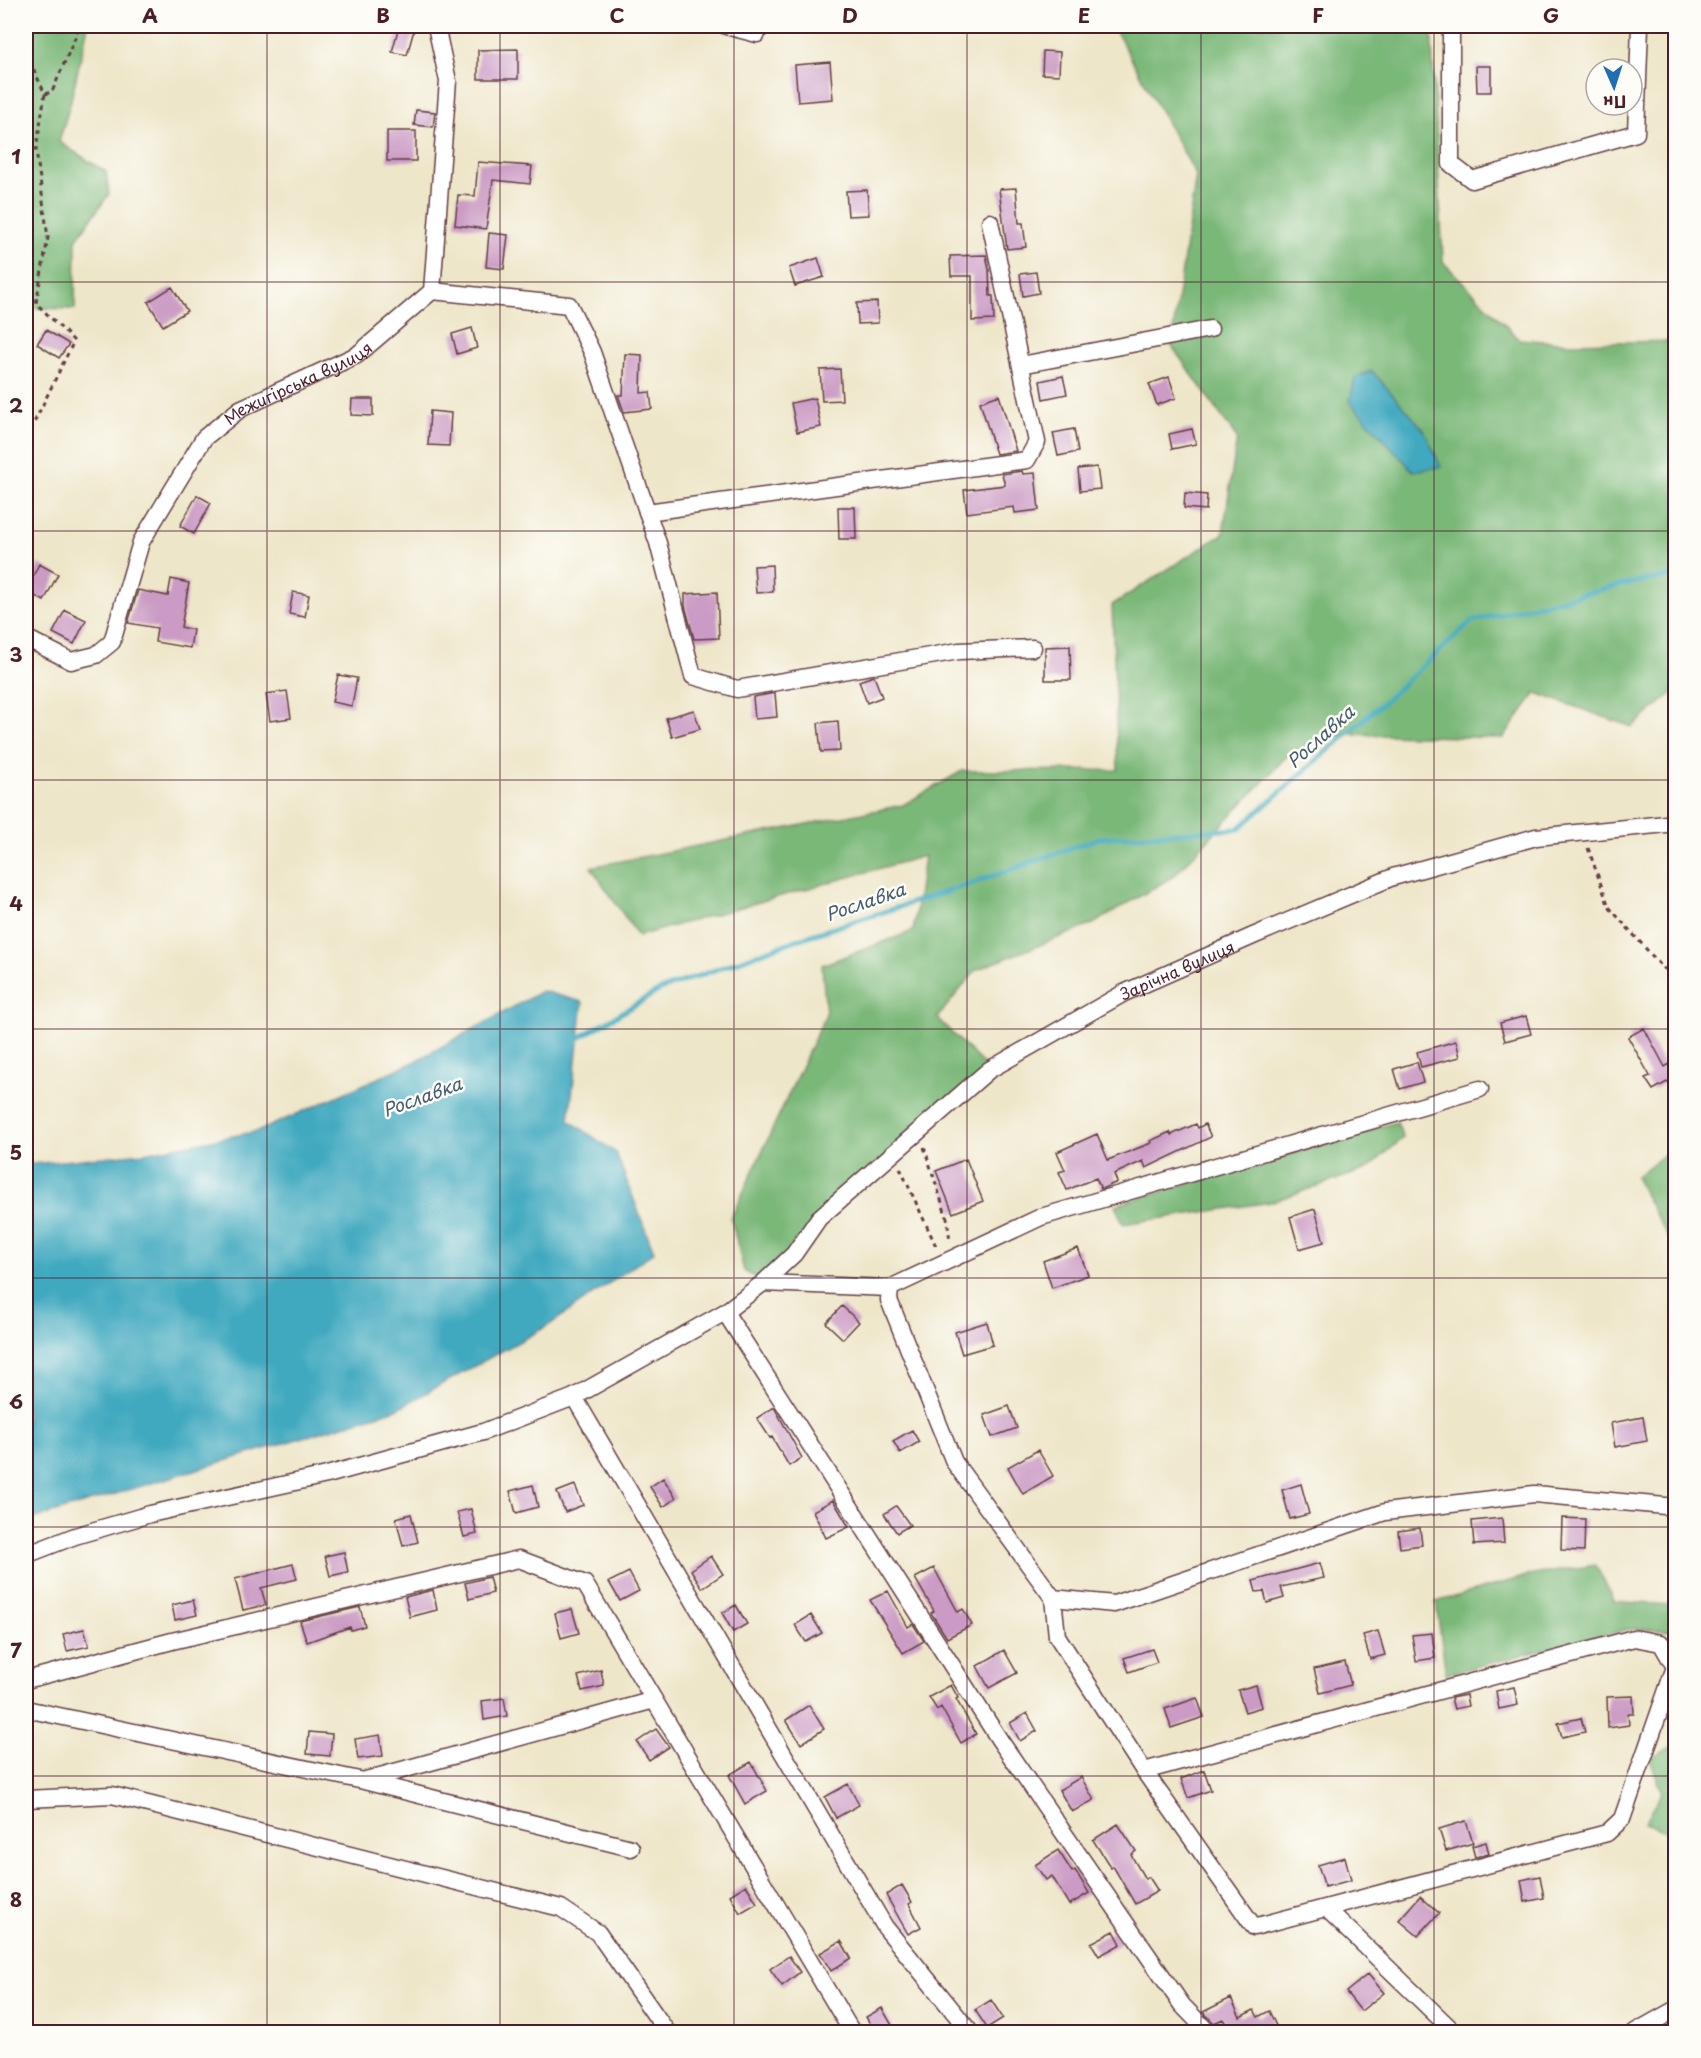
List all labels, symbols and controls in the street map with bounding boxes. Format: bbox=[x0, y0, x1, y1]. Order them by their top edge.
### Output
text: A bbox=[142, 0, 158, 30]
text: B bbox=[376, 0, 390, 30]
text: C bbox=[609, 0, 625, 30]
text: D bbox=[842, 0, 858, 30]
text: E bbox=[1078, 0, 1090, 30]
text: F bbox=[1312, 0, 1324, 30]
text: G bbox=[1543, 0, 1559, 30]
north arrow bbox=[1584, 57, 1644, 117]
text: Пн bbox=[1603, 90, 1627, 116]
text: 1 bbox=[11, 141, 21, 171]
street label: Межигірська вулиця bbox=[218, 335, 377, 430]
text: 2 bbox=[9, 390, 23, 420]
text: 3 bbox=[9, 639, 23, 669]
water label: Рославка bbox=[1280, 698, 1360, 774]
water label: Рославка bbox=[822, 875, 909, 927]
text: 4 bbox=[9, 888, 23, 918]
street label: Зарічна вулиця bbox=[1116, 934, 1238, 1005]
water label: Рославка bbox=[379, 1069, 466, 1123]
text: 5 bbox=[10, 1137, 22, 1167]
text: 6 bbox=[9, 1386, 23, 1416]
text: 7 bbox=[10, 1635, 22, 1665]
text: 8 bbox=[10, 1884, 22, 1914]

